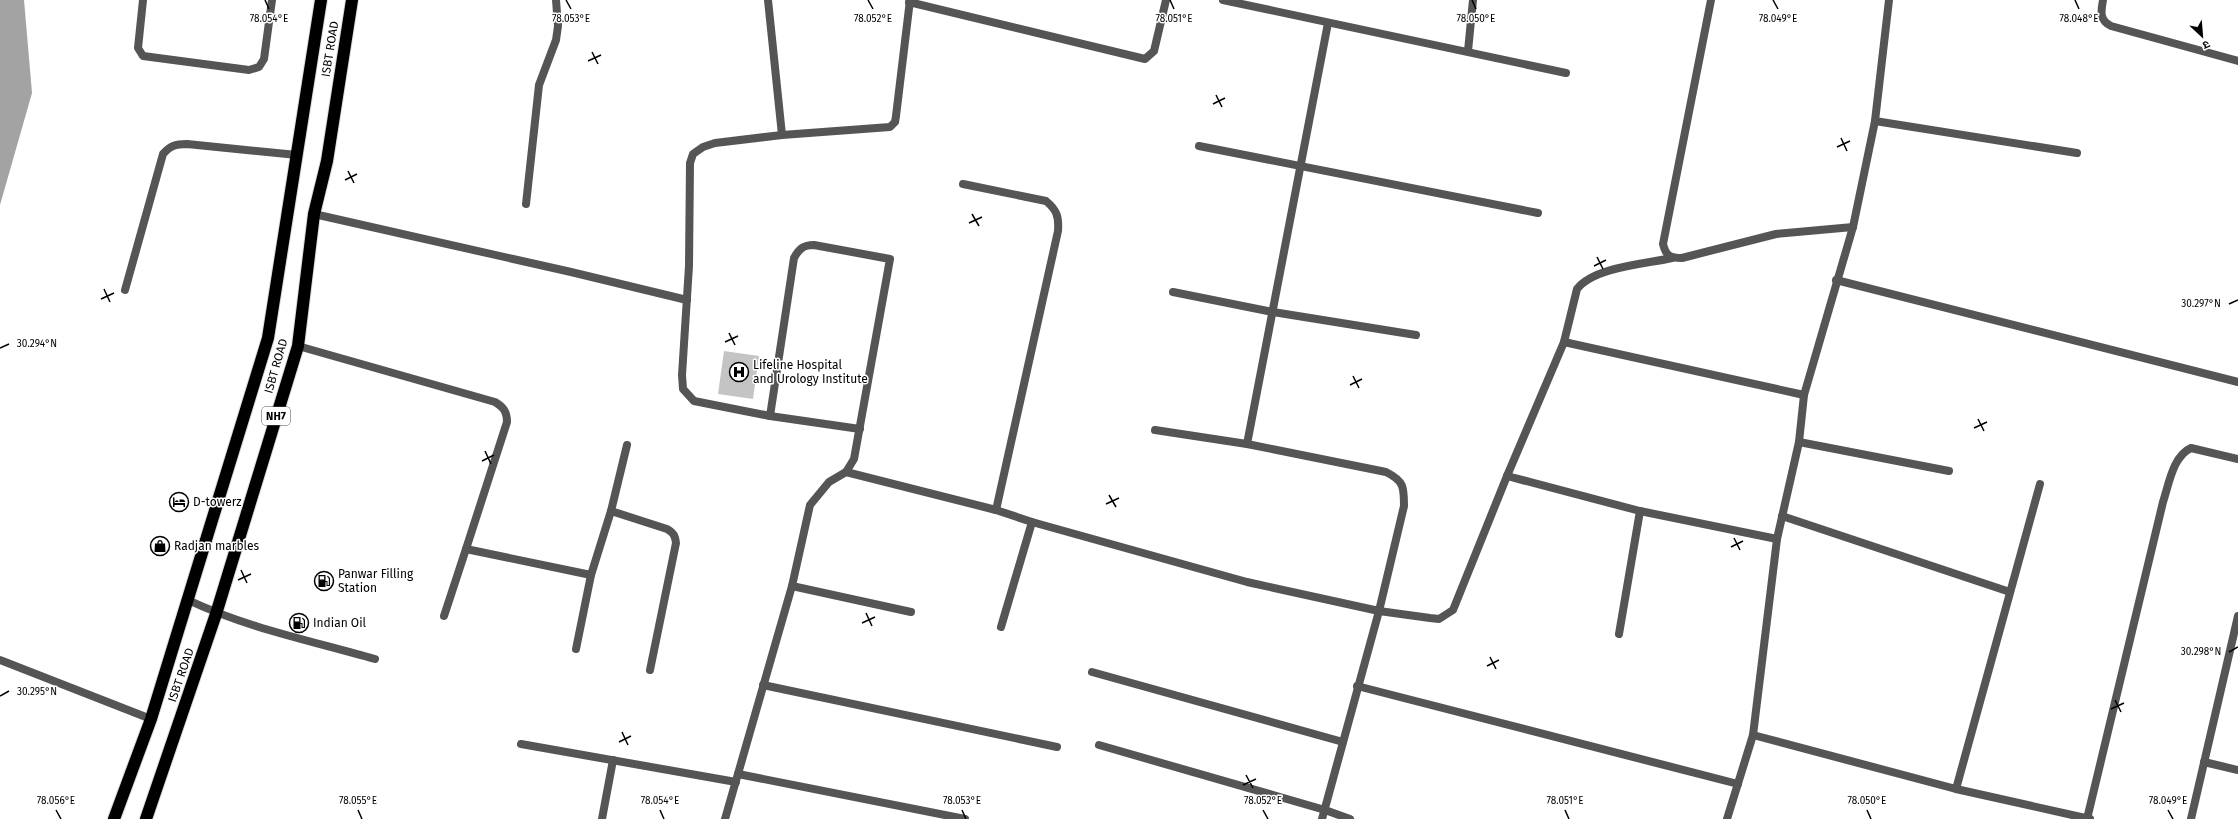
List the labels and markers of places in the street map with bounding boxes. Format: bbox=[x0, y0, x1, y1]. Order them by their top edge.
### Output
place label: Lifeline Hospital and Urology Institute bbox=[753, 358, 868, 386]
hospital icon: Lifeline Hospital and Urology Institute bbox=[728, 361, 750, 383]
hotel icon: D-towerz bbox=[168, 491, 190, 513]
place label: D-towerz bbox=[193, 495, 242, 509]
shop icon: Radjan marbles bbox=[149, 535, 171, 557]
place label: Radjan marbles bbox=[174, 539, 260, 553]
place label: Panwar Filling Station bbox=[338, 567, 414, 595]
fuel station icon: Panwar Filling Station bbox=[313, 570, 335, 592]
fuel station icon: Indian Oil bbox=[288, 612, 310, 634]
place label: Indian Oil bbox=[313, 616, 367, 630]

